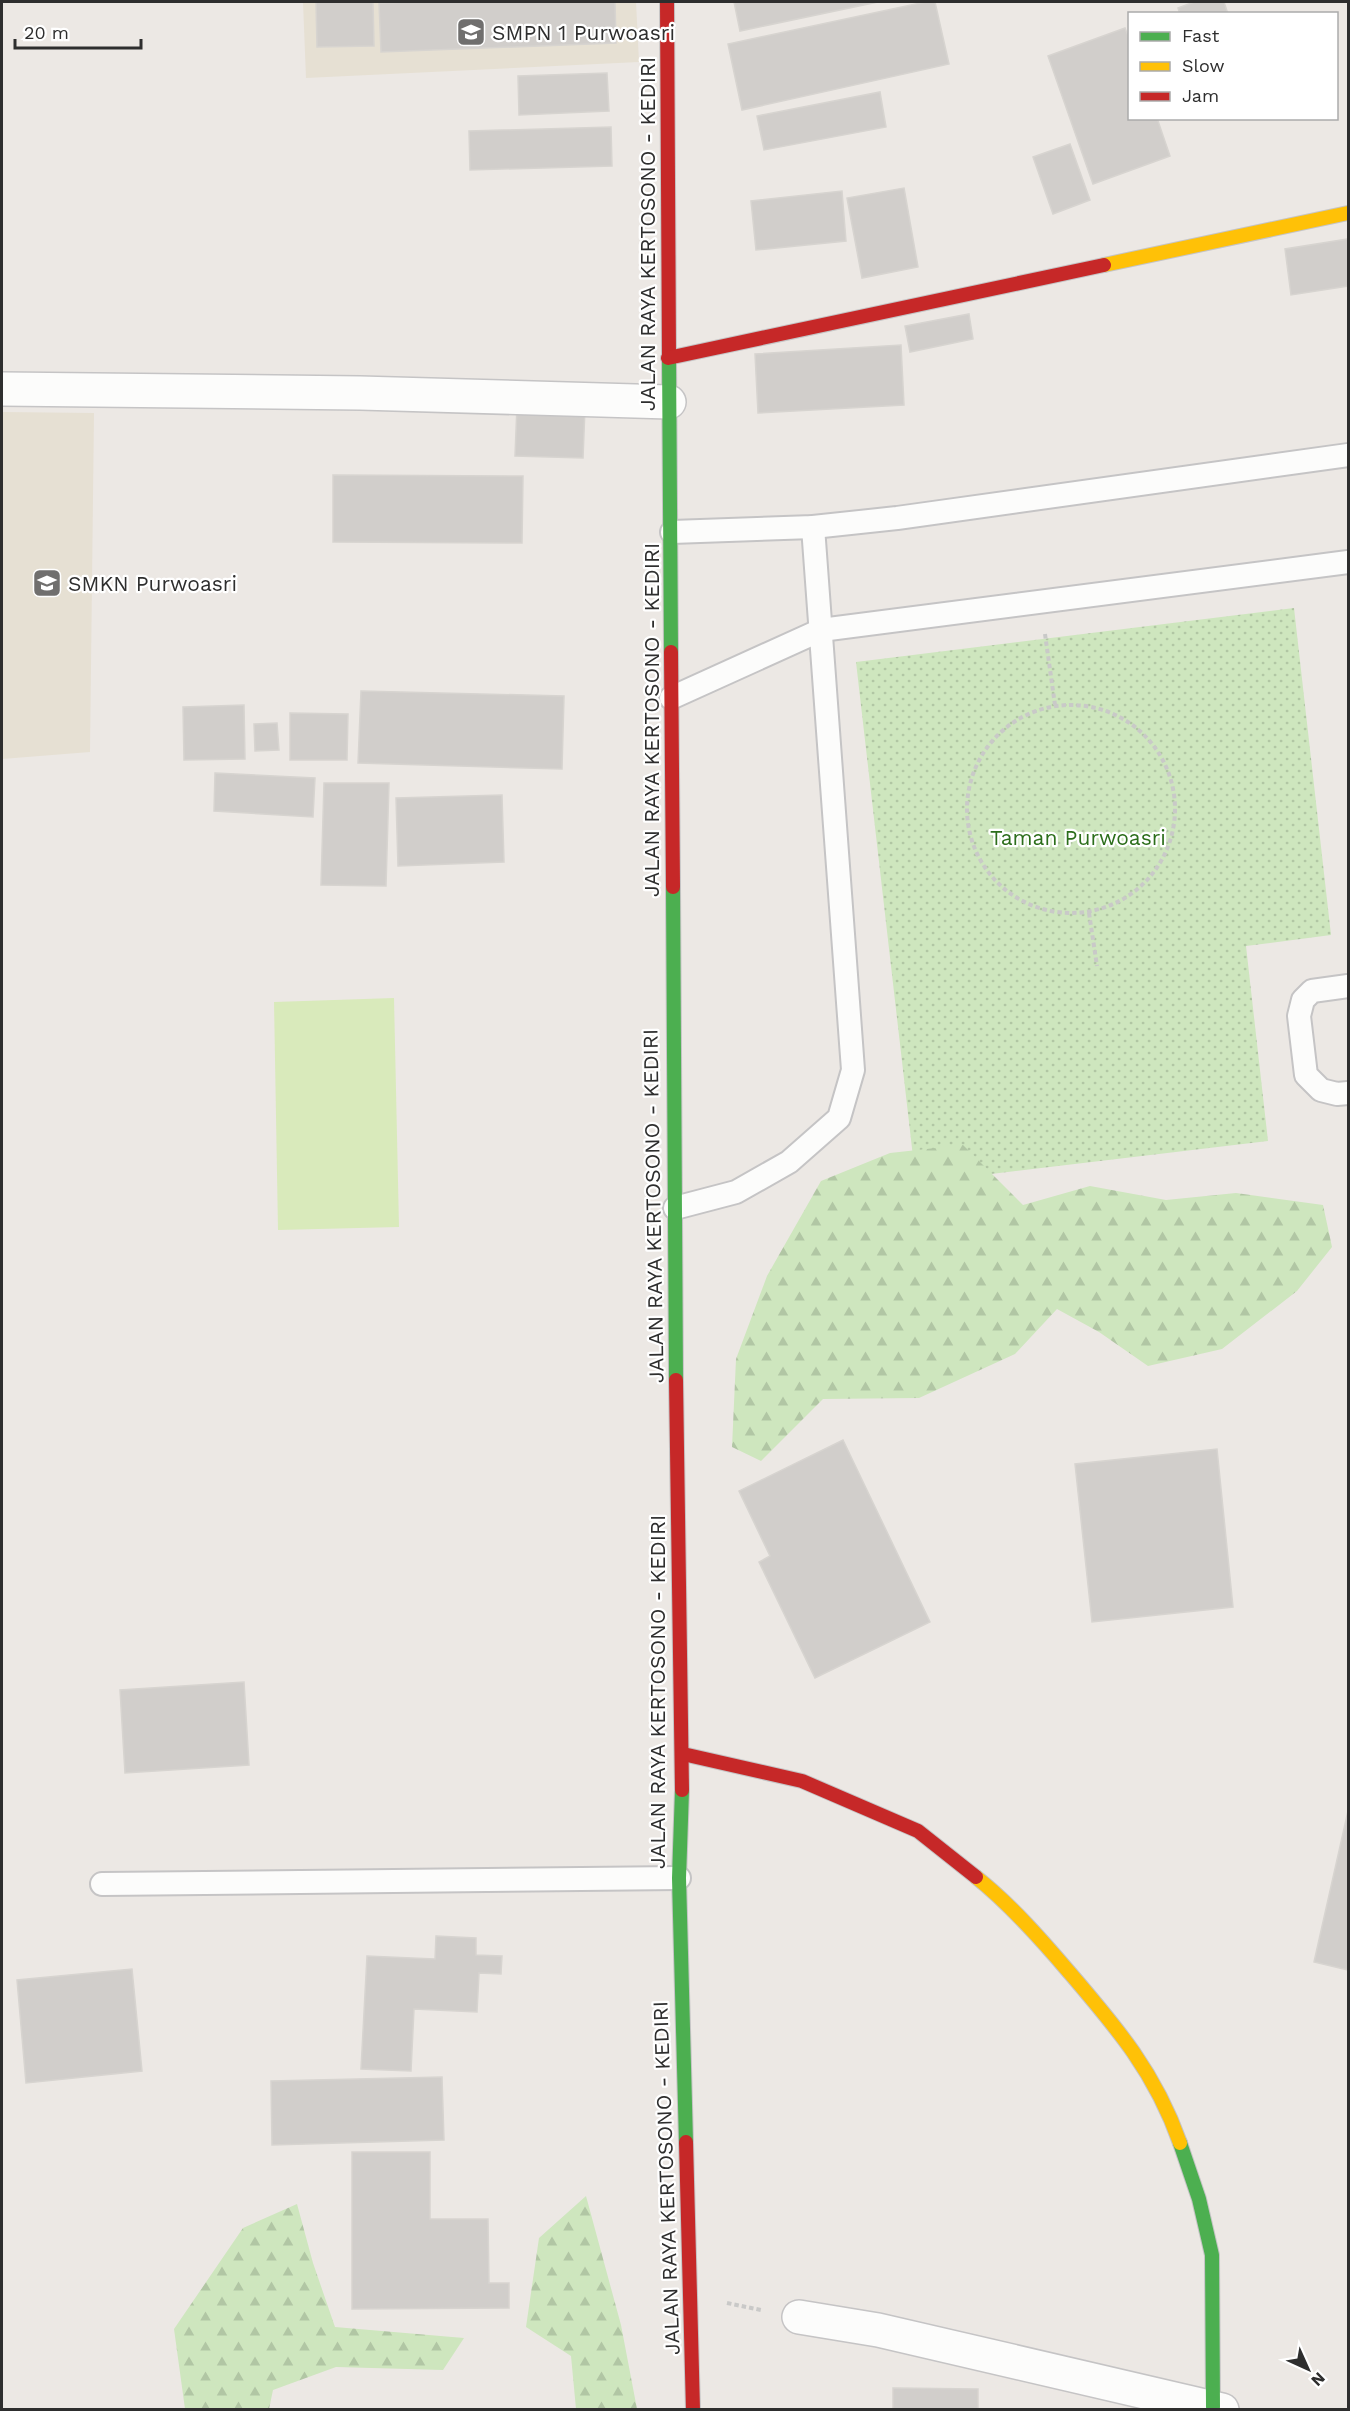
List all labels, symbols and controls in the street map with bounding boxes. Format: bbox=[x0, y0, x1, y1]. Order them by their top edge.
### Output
scale bar bbox=[15, 12, 141, 50]
legend bbox=[1128, 12, 1338, 120]
school or university icon: SMPN 1 Purwoasri bbox=[455, 16, 487, 48]
place label: SMPN 1 Purwoasri bbox=[492, 20, 675, 45]
text: 20 m bbox=[24, 22, 69, 43]
text: Fast bbox=[1182, 25, 1220, 46]
text: Slow bbox=[1182, 55, 1225, 76]
street label: JALAN RAYA KERTOSONO - KEDIRI bbox=[635, 57, 660, 411]
text: Jam bbox=[1182, 85, 1219, 106]
street label: JALAN RAYA KERTOSONO - KEDIRI bbox=[639, 543, 664, 897]
school or university icon: SMKN Purwoasri bbox=[31, 567, 63, 599]
place label: SMKN Purwoasri bbox=[68, 571, 237, 596]
park label: Taman Purwoasri bbox=[990, 825, 1166, 850]
street label: JALAN RAYA KERTOSONO - KEDIRI bbox=[637, 1029, 669, 1383]
street label: JALAN RAYA KERTOSONO - KEDIRI bbox=[645, 1515, 670, 1869]
street label: JALAN RAYA KERTOSONO - KEDIRI bbox=[647, 2001, 685, 2355]
north arrow bbox=[1278, 2339, 1338, 2399]
text: N bbox=[1307, 2368, 1329, 2390]

